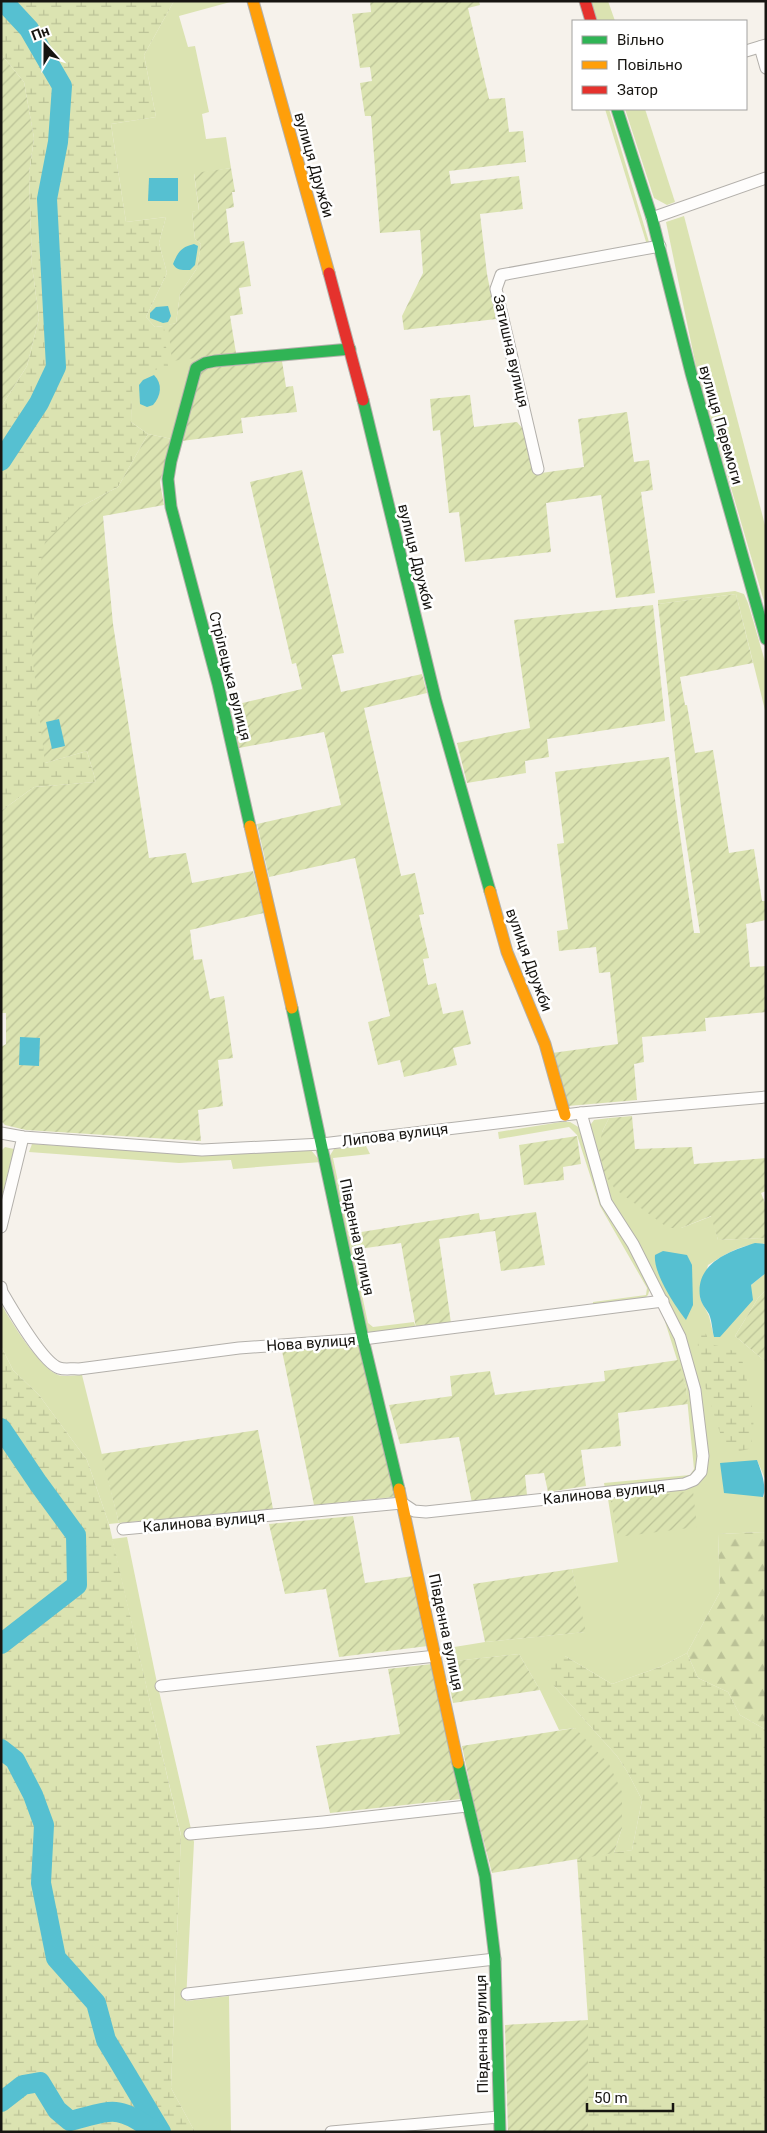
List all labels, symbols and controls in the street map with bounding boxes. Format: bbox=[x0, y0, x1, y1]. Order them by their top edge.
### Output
north arrow bbox=[20, 20, 70, 70]
legend bbox=[572, 20, 747, 110]
text: Пн bbox=[29, 22, 52, 44]
text: Вільно bbox=[617, 31, 664, 49]
text: Повільно bbox=[617, 56, 683, 74]
text: Затор bbox=[617, 81, 658, 99]
street label: вулиця Дружби bbox=[290, 110, 338, 220]
street label: Затишна вулиця bbox=[489, 293, 533, 409]
street label: вулиця Перемоги bbox=[695, 363, 747, 487]
street label: вулиця Дружби bbox=[394, 502, 438, 612]
street label: Стрілецька вулиця bbox=[205, 610, 255, 742]
street label: вулиця Дружби bbox=[502, 906, 556, 1014]
street label: Липова вулиця bbox=[341, 1120, 449, 1150]
street label: Південна вулиця bbox=[336, 1177, 378, 1297]
street label: Нова вулиця bbox=[266, 1331, 356, 1355]
street label: Калинова вулиця bbox=[542, 1478, 666, 1508]
street label: Калинова вулиця bbox=[142, 1508, 266, 1536]
street label: Південна вулиця bbox=[425, 1572, 467, 1692]
street label: Південна вулиця bbox=[472, 1974, 492, 2094]
scale bar bbox=[587, 2080, 673, 2112]
text: 50 m bbox=[594, 2089, 628, 2107]

